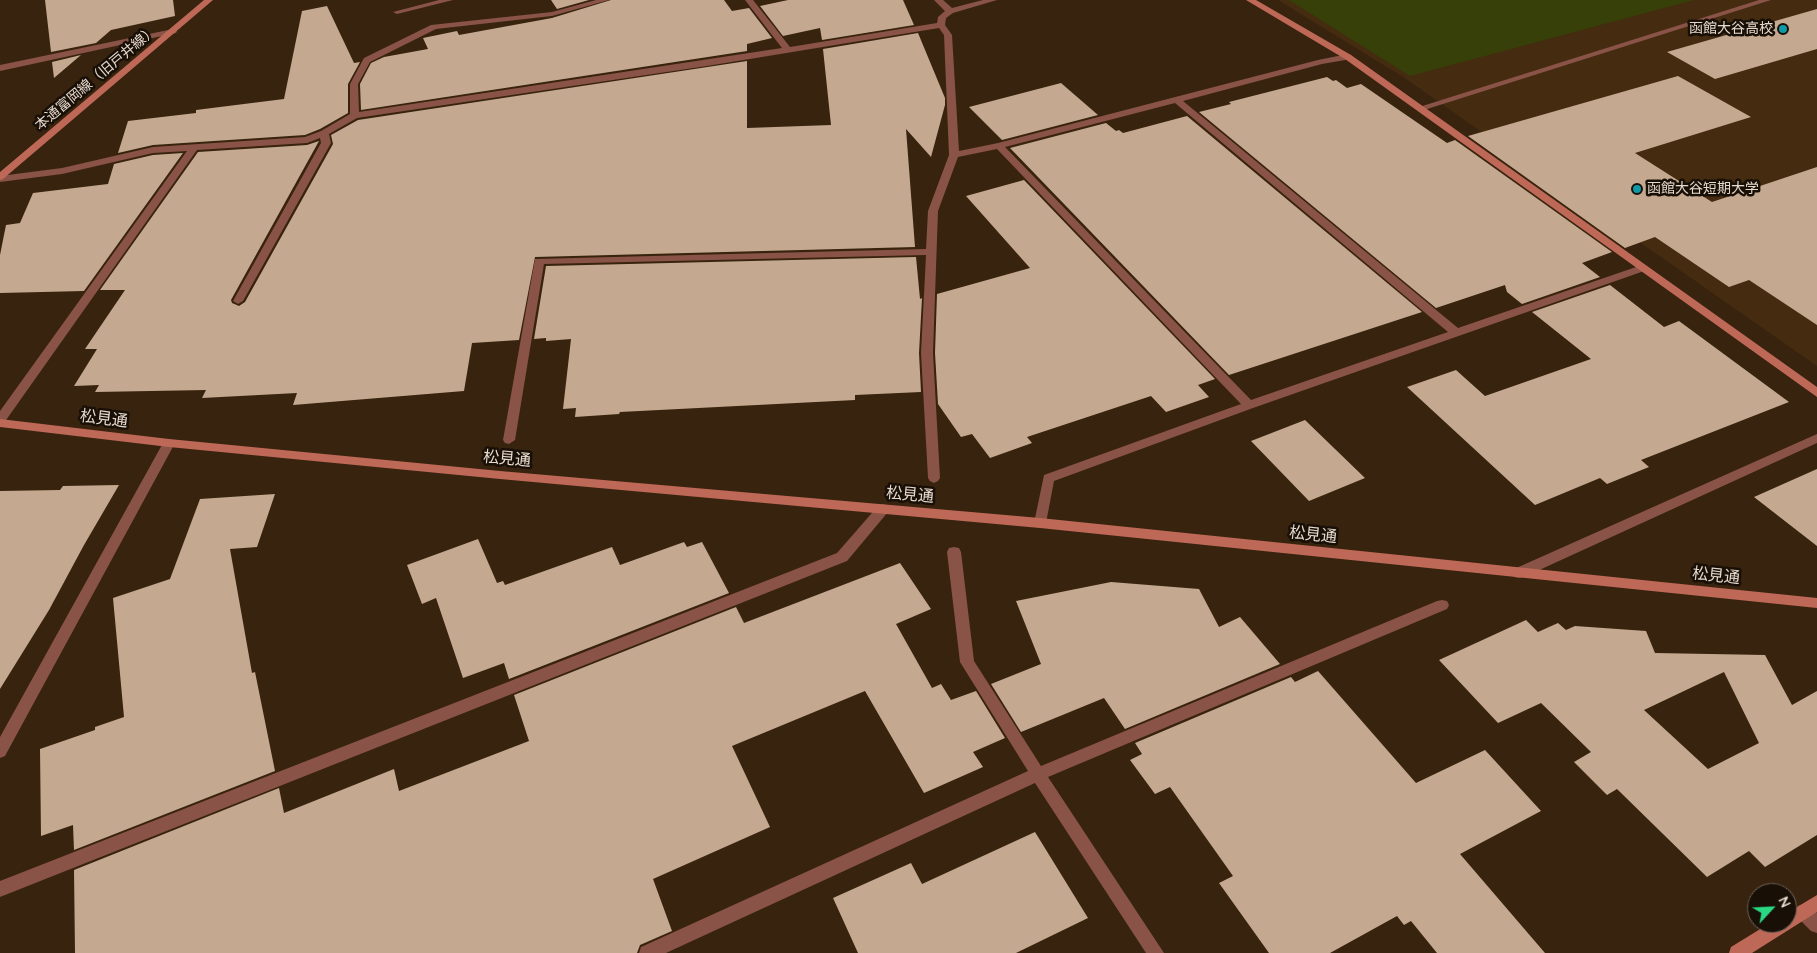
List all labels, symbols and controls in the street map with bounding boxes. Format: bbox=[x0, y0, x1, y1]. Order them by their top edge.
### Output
place label: 函館大谷高校 bbox=[1689, 21, 1773, 37]
street label: 本通富岡線（旧戸井線） bbox=[32, 22, 160, 134]
marker: 函館大谷高校 bbox=[1777, 23, 1789, 35]
place label: 函館大谷短期大学 bbox=[1647, 181, 1759, 197]
marker: 函館大谷短期大学 bbox=[1631, 183, 1643, 195]
street label: 松見通 bbox=[79, 407, 129, 431]
street label: 松見通 bbox=[482, 447, 532, 471]
street label: 松見通 bbox=[885, 483, 935, 507]
street label: 松見通 bbox=[1288, 523, 1338, 547]
street label: 松見通 bbox=[1691, 564, 1741, 588]
north arrow bbox=[1747, 883, 1797, 933]
text: N bbox=[1774, 894, 1795, 911]

